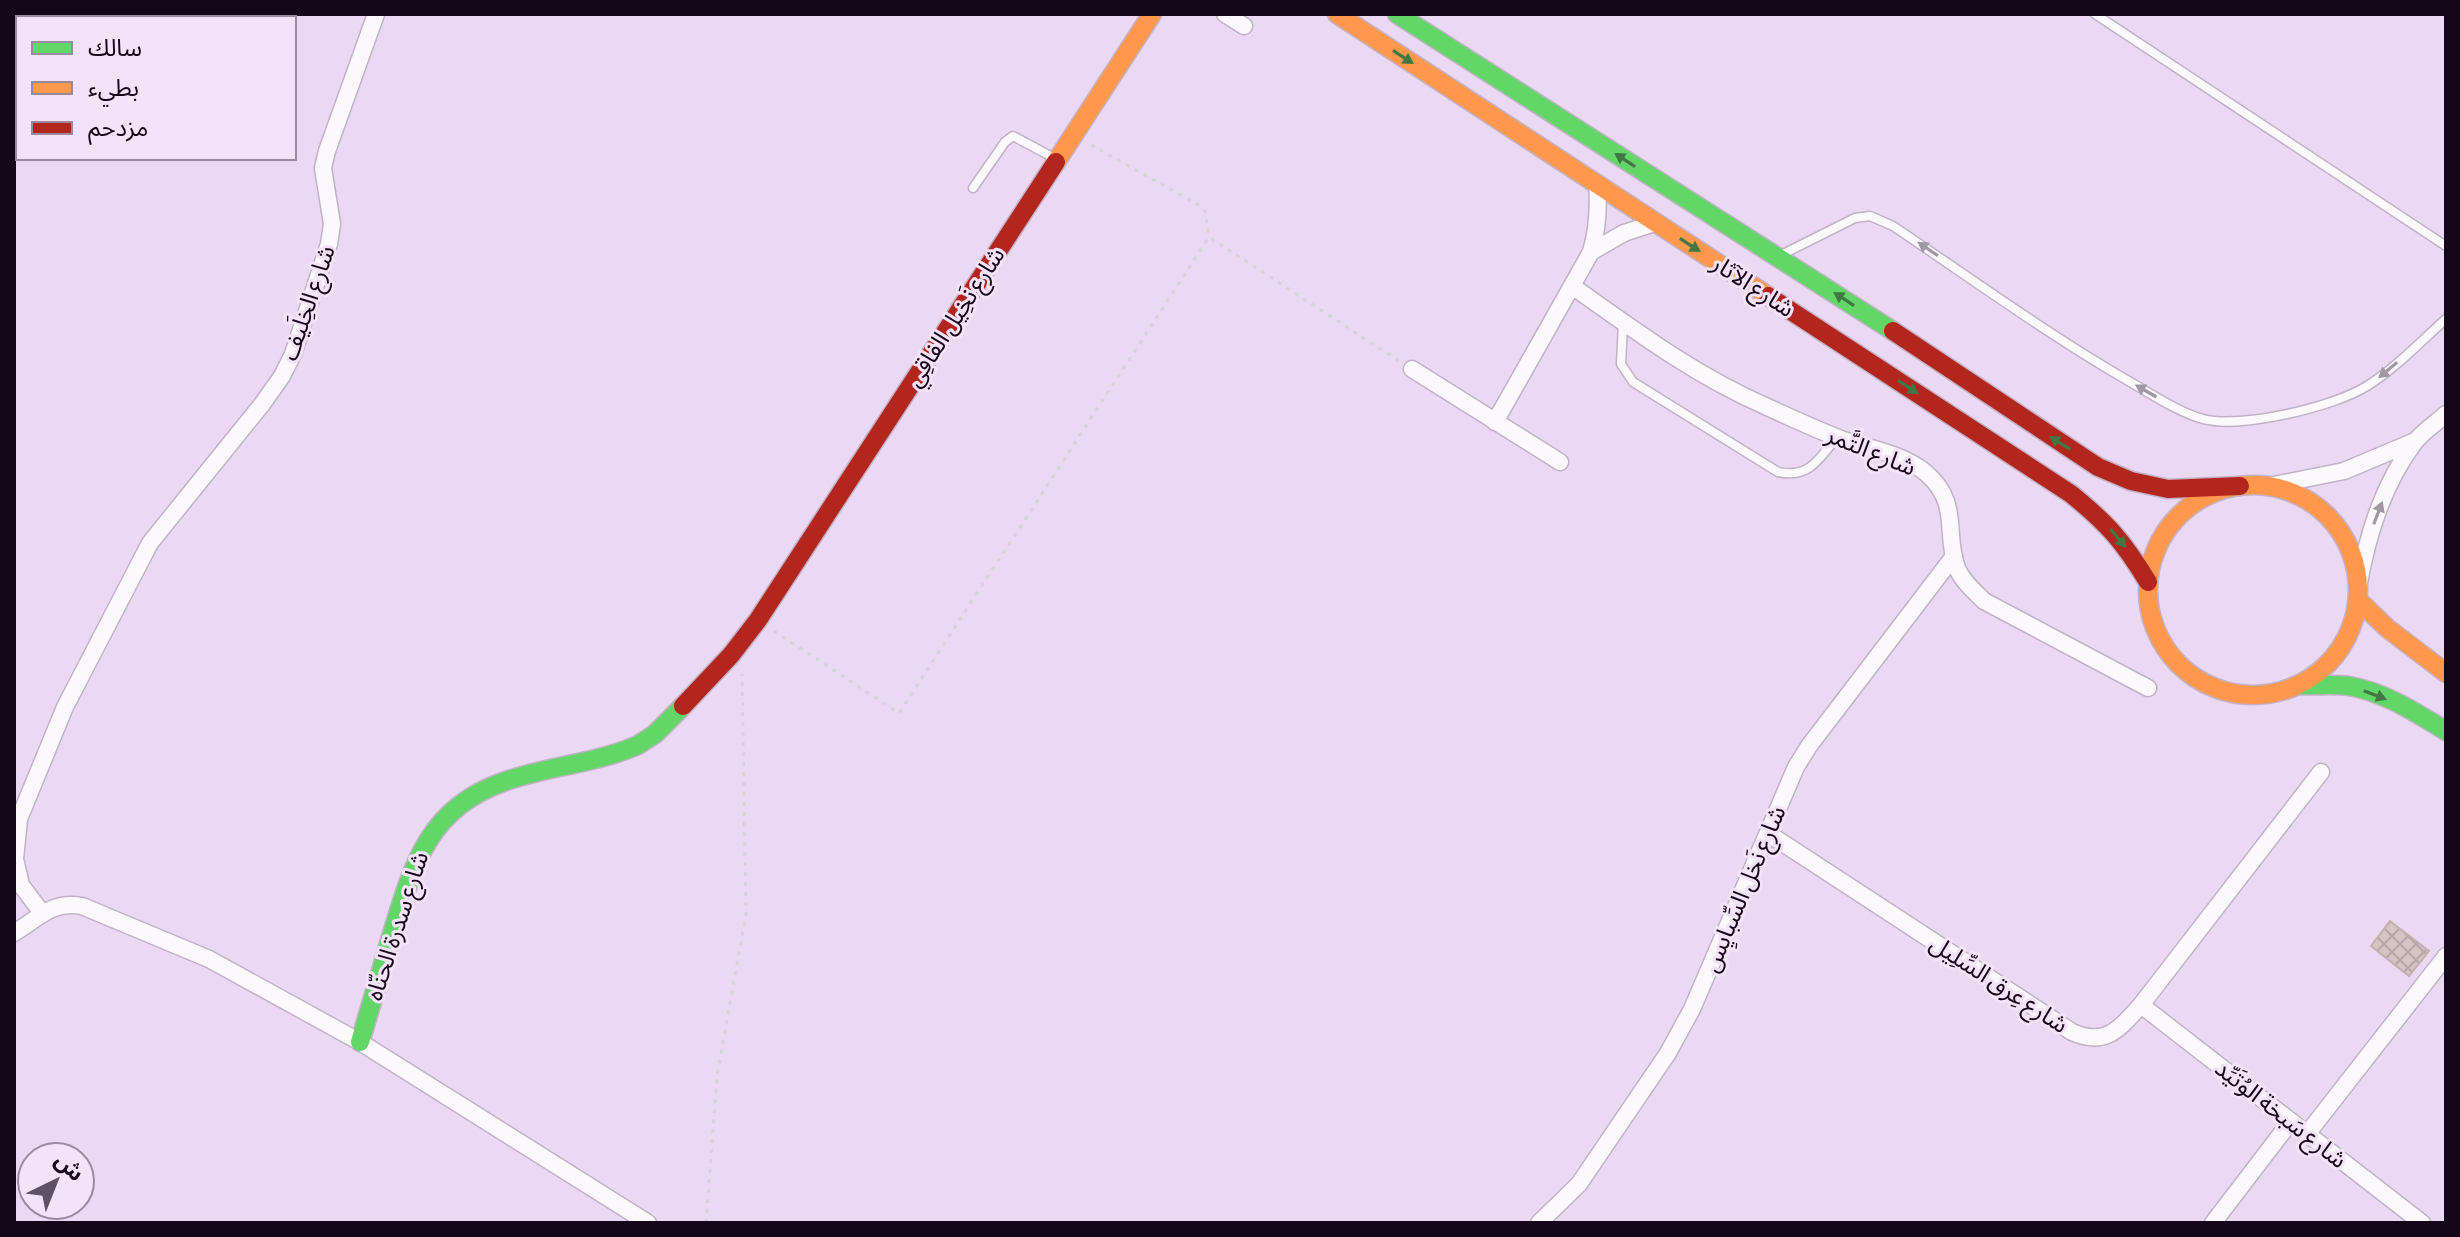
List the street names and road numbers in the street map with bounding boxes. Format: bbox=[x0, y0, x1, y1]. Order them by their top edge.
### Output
street label: شارع الخِلَيف bbox=[273, 241, 344, 365]
street label: شارع نَخِيل الفاقِي bbox=[899, 242, 1014, 395]
street label: شارع الآثار bbox=[1704, 248, 1800, 326]
street label: شارع التَّمر bbox=[1820, 419, 1921, 484]
street label: شارع نَخل السِّبايِس bbox=[1696, 802, 1795, 978]
street label: شارع سدرة الحنّاه bbox=[360, 848, 437, 1005]
street label: شارع عِرق السِّلِيل bbox=[1923, 929, 2073, 1042]
street label: شارع سَبخة الوُتَيِّد bbox=[2208, 1054, 2352, 1177]

